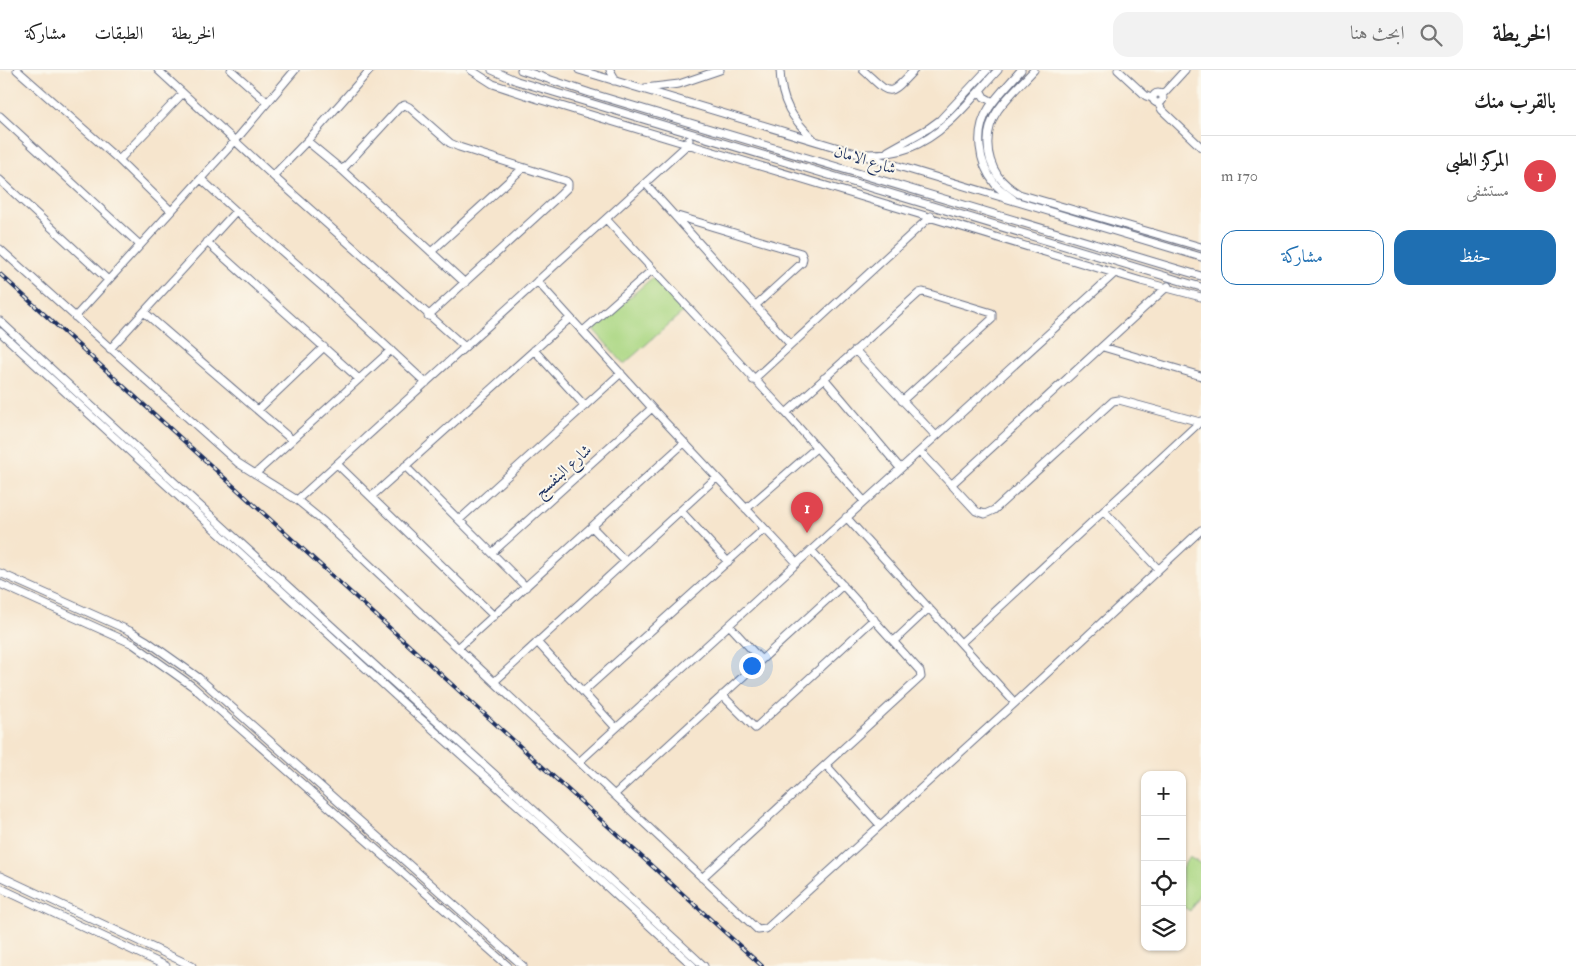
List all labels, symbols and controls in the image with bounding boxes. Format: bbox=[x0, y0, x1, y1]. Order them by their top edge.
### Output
search box bbox=[1113, 12, 1463, 57]
text: الخريطة bbox=[1493, 18, 1551, 49]
text: ابحث هنا bbox=[1350, 21, 1405, 45]
icon: search bbox=[1417, 21, 1445, 49]
text: مشاركة bbox=[25, 22, 66, 45]
text: الطبقات bbox=[94, 22, 143, 45]
text: الخريطة bbox=[171, 22, 215, 45]
text: بالقرب منك bbox=[1474, 88, 1556, 115]
street label: شارع الامان bbox=[831, 141, 898, 182]
text: المركز الطبى bbox=[1445, 148, 1509, 172]
text: 170 m bbox=[1221, 166, 1258, 186]
text: 1 bbox=[1537, 166, 1543, 186]
text: مستشفى bbox=[1466, 181, 1509, 201]
button: مشاركة bbox=[1221, 230, 1384, 285]
button: حفظ bbox=[1394, 230, 1556, 285]
street label: شارع البنفسج bbox=[530, 440, 599, 505]
pin: 1 bbox=[791, 492, 823, 533]
your location bbox=[739, 653, 765, 679]
map controls bbox=[1141, 771, 1186, 951]
button: + bbox=[1141, 771, 1186, 816]
button: − bbox=[1141, 816, 1186, 861]
button: locate bbox=[1141, 861, 1186, 906]
button: layers bbox=[1141, 906, 1186, 951]

